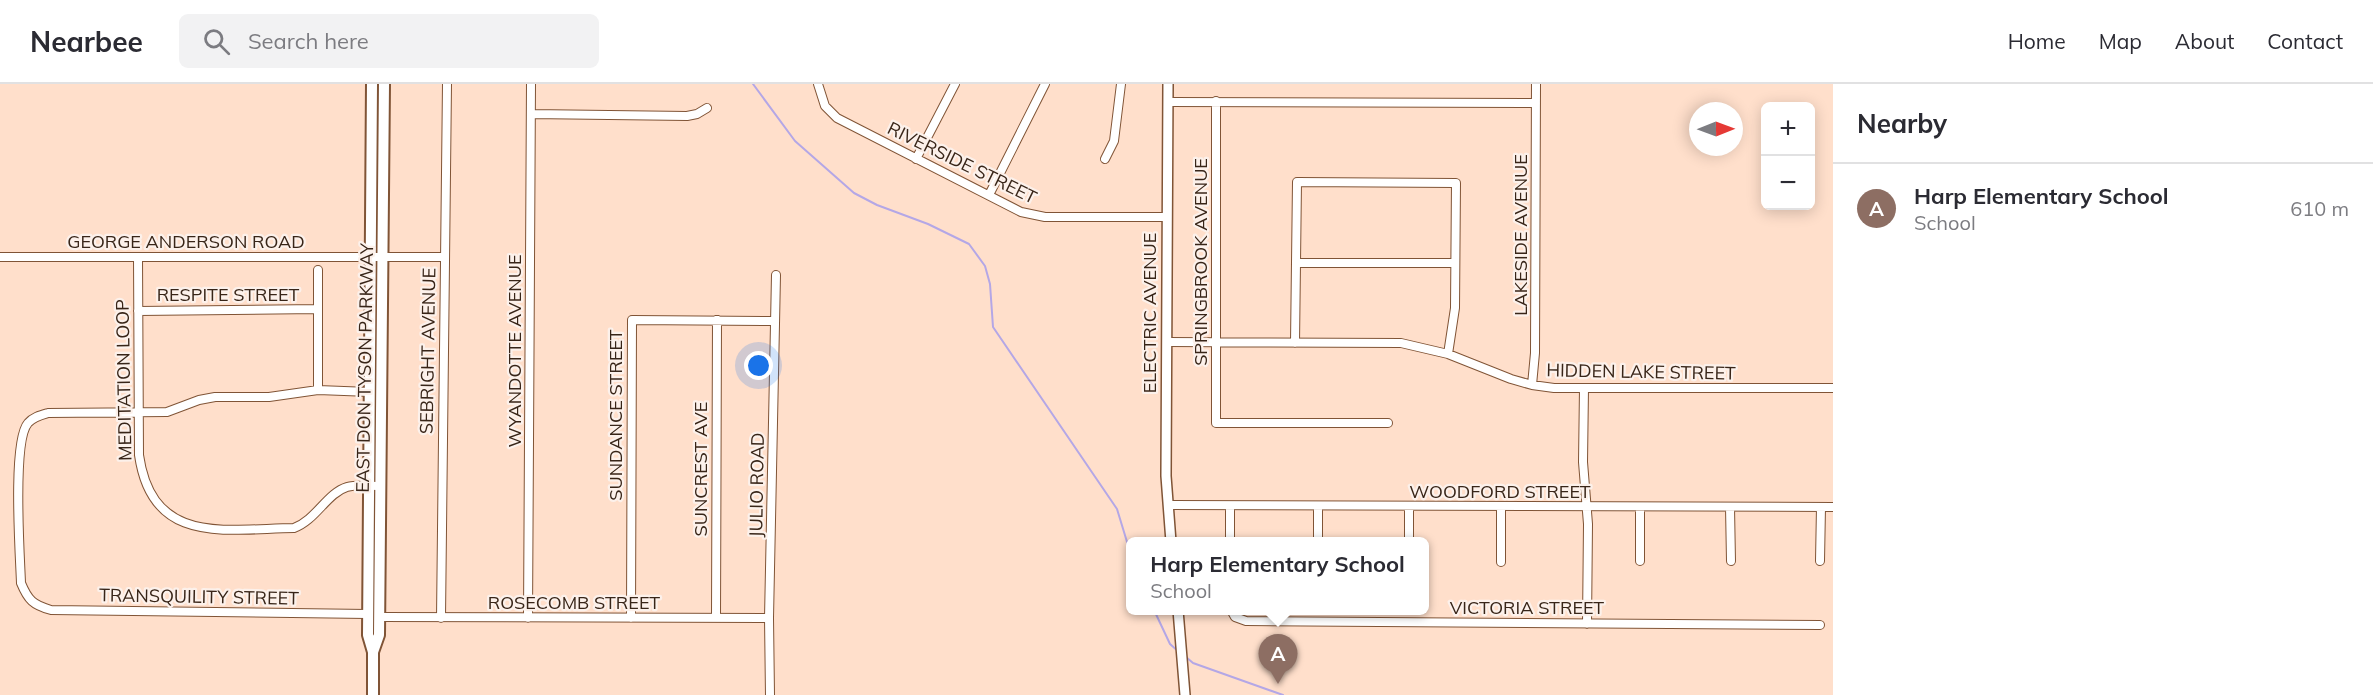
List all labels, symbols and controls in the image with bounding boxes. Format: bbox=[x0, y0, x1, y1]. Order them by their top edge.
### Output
search box bbox=[179, 14, 599, 68]
text: Nearbee bbox=[30, 24, 143, 59]
icon: search bbox=[200, 25, 233, 58]
text: Search here bbox=[248, 27, 369, 55]
text: Home bbox=[2008, 28, 2066, 54]
text: Map bbox=[2099, 28, 2142, 54]
text: About bbox=[2175, 28, 2234, 54]
text: Contact bbox=[2267, 28, 2343, 54]
north arrow bbox=[1689, 102, 1743, 156]
map controls bbox=[1761, 102, 1815, 210]
button: + bbox=[1761, 102, 1815, 156]
text: Nearby bbox=[1857, 107, 1947, 140]
street label: RIVERSIDE STREET bbox=[884, 116, 1041, 209]
street label: LAKESIDE AVENUE bbox=[1509, 154, 1532, 316]
button: − bbox=[1761, 156, 1815, 210]
street label: SPRINGBROOK AVENUE bbox=[1189, 158, 1212, 366]
text: Harp Elementary School bbox=[1914, 182, 2169, 210]
text: A bbox=[1869, 196, 1884, 221]
text: 610 m bbox=[2290, 196, 2349, 221]
text: School bbox=[1914, 210, 1976, 235]
street label: GEORGE ANDERSON ROAD bbox=[67, 230, 305, 253]
street label: ELECTRIC AVENUE bbox=[1138, 233, 1161, 393]
street label: EAST DON TYSON PARKWAY bbox=[351, 242, 378, 493]
street label: WYANDOTTE AVENUE bbox=[503, 255, 526, 447]
street label: SEBRIGHT AVENUE bbox=[415, 268, 440, 434]
street label: RESPITE STREET bbox=[157, 283, 299, 306]
street label: MEDITATION LOOP bbox=[111, 299, 136, 461]
street label: SUNDANCE STREET bbox=[604, 329, 627, 501]
your location bbox=[744, 351, 773, 380]
street label: HIDDEN LAKE STREET bbox=[1546, 358, 1736, 385]
street label: SUNCREST AVE bbox=[689, 402, 712, 536]
street label: JULIO ROAD bbox=[744, 432, 769, 538]
street label: WOODFORD STREET bbox=[1409, 480, 1591, 503]
popup bbox=[1126, 537, 1429, 615]
text: Harp Elementary School bbox=[1150, 550, 1405, 578]
text: School bbox=[1150, 578, 1212, 603]
street label: TRANSQUILITY STREET bbox=[99, 583, 299, 610]
street label: ROSECOMB STREET bbox=[488, 591, 660, 614]
street label: VICTORIA STREET bbox=[1450, 596, 1604, 619]
pin: A bbox=[1258, 634, 1298, 684]

